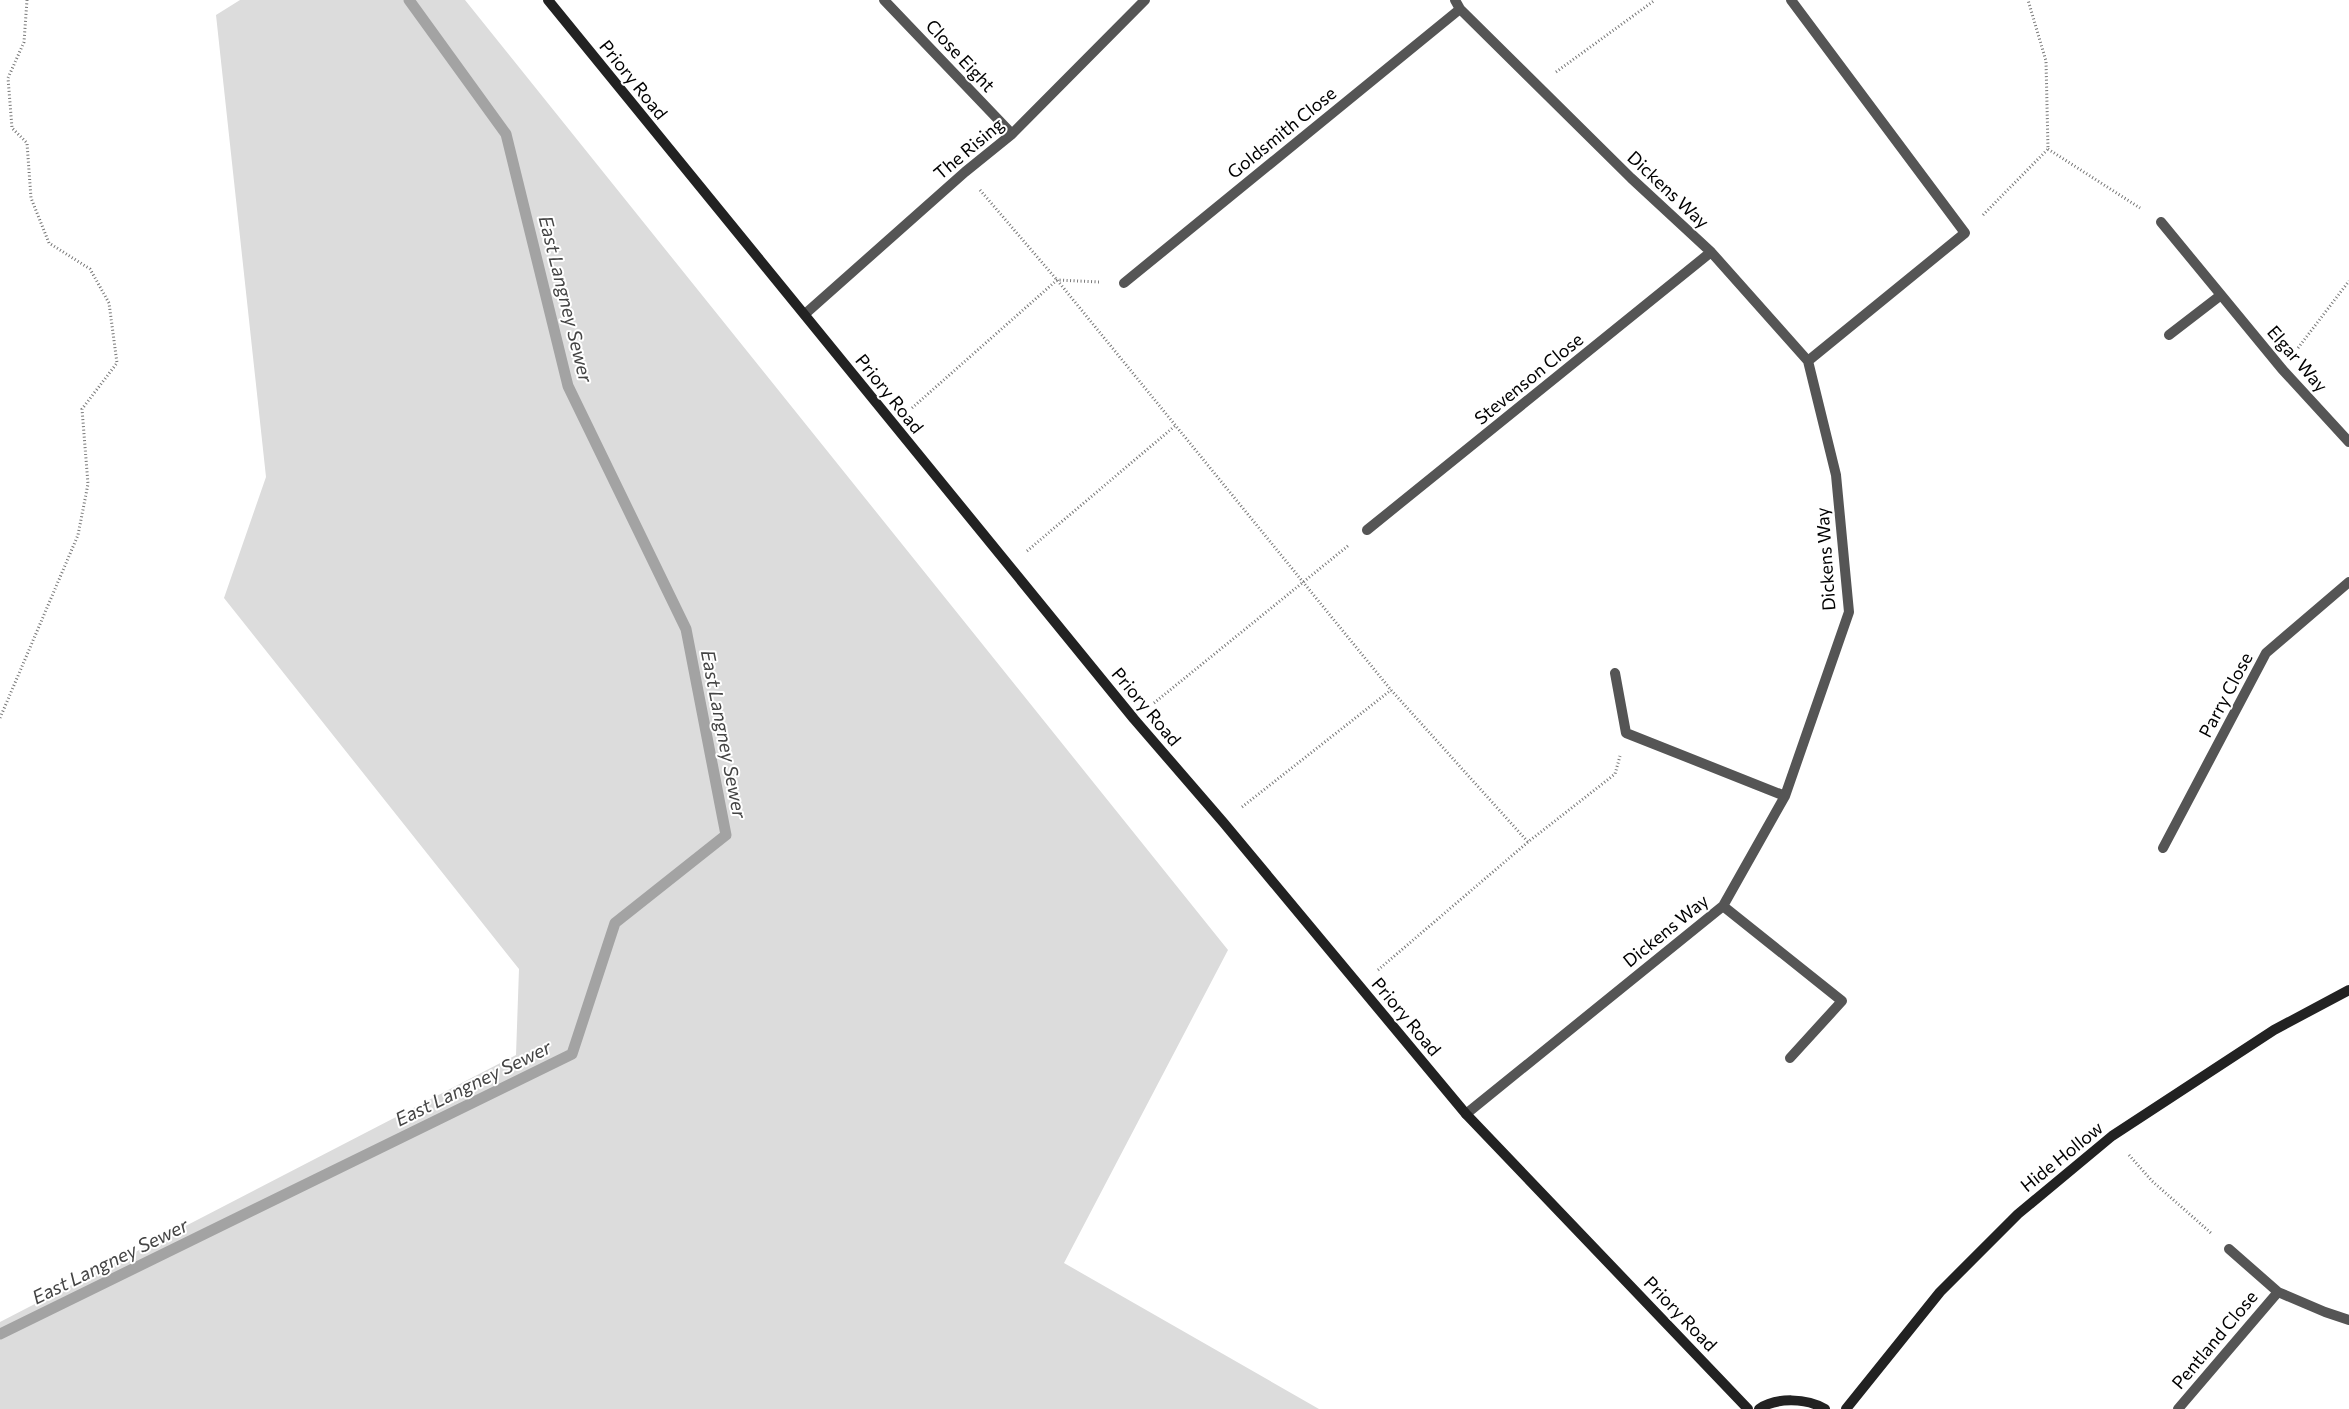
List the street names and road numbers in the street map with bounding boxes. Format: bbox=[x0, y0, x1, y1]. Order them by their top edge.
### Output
street label: Close Eight bbox=[922, 14, 1000, 96]
street label: Priory Road bbox=[595, 35, 672, 124]
street label: Goldsmith Close bbox=[1222, 82, 1340, 183]
street label: The Rising bbox=[929, 113, 1008, 184]
street label: Dickens Way bbox=[1623, 146, 1714, 233]
street label: Elgar Way bbox=[2263, 321, 2333, 396]
street label: Stevenson Close bbox=[1470, 328, 1587, 429]
street label: Priory Road bbox=[851, 349, 928, 438]
street label: Dickens Way bbox=[1810, 507, 1840, 611]
street label: Parry Close bbox=[2194, 648, 2257, 741]
street label: Priory Road bbox=[1108, 663, 1186, 750]
street label: Dickens Way bbox=[1618, 889, 1713, 971]
street label: Priory Road bbox=[1368, 973, 1446, 1060]
street label: Hide Hollow bbox=[2016, 1116, 2107, 1196]
street label: Priory Road bbox=[1640, 1271, 1722, 1355]
street label: Pentland Close bbox=[2167, 1286, 2262, 1393]

